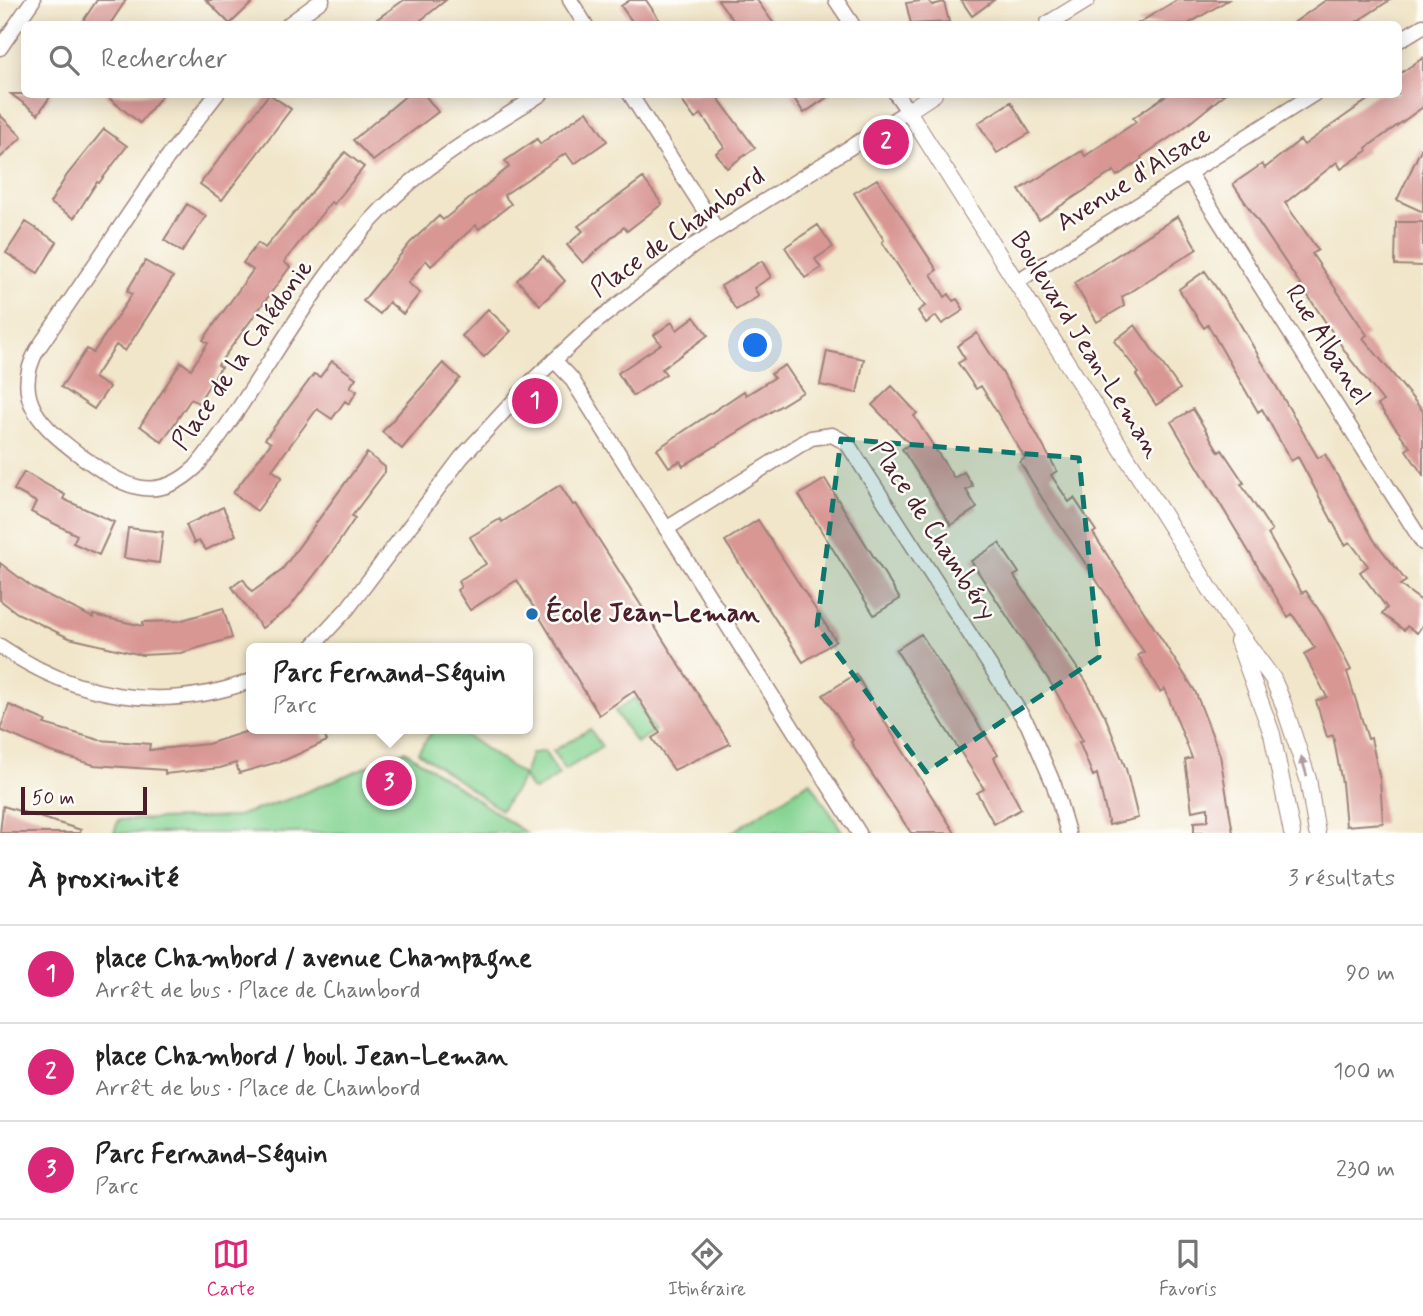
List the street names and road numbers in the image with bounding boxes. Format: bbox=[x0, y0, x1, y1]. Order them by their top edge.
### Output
street label: Avenue d'Alsace bbox=[1050, 118, 1218, 240]
street label: Place de Chambord bbox=[584, 160, 772, 306]
street label: Boulevard Jean-Leman bbox=[1001, 225, 1169, 465]
street label: Place de la Calédonie bbox=[164, 253, 322, 457]
street label: Rue Albanel bbox=[1276, 278, 1378, 412]
street label: Place de Chambéry bbox=[862, 435, 1004, 627]

